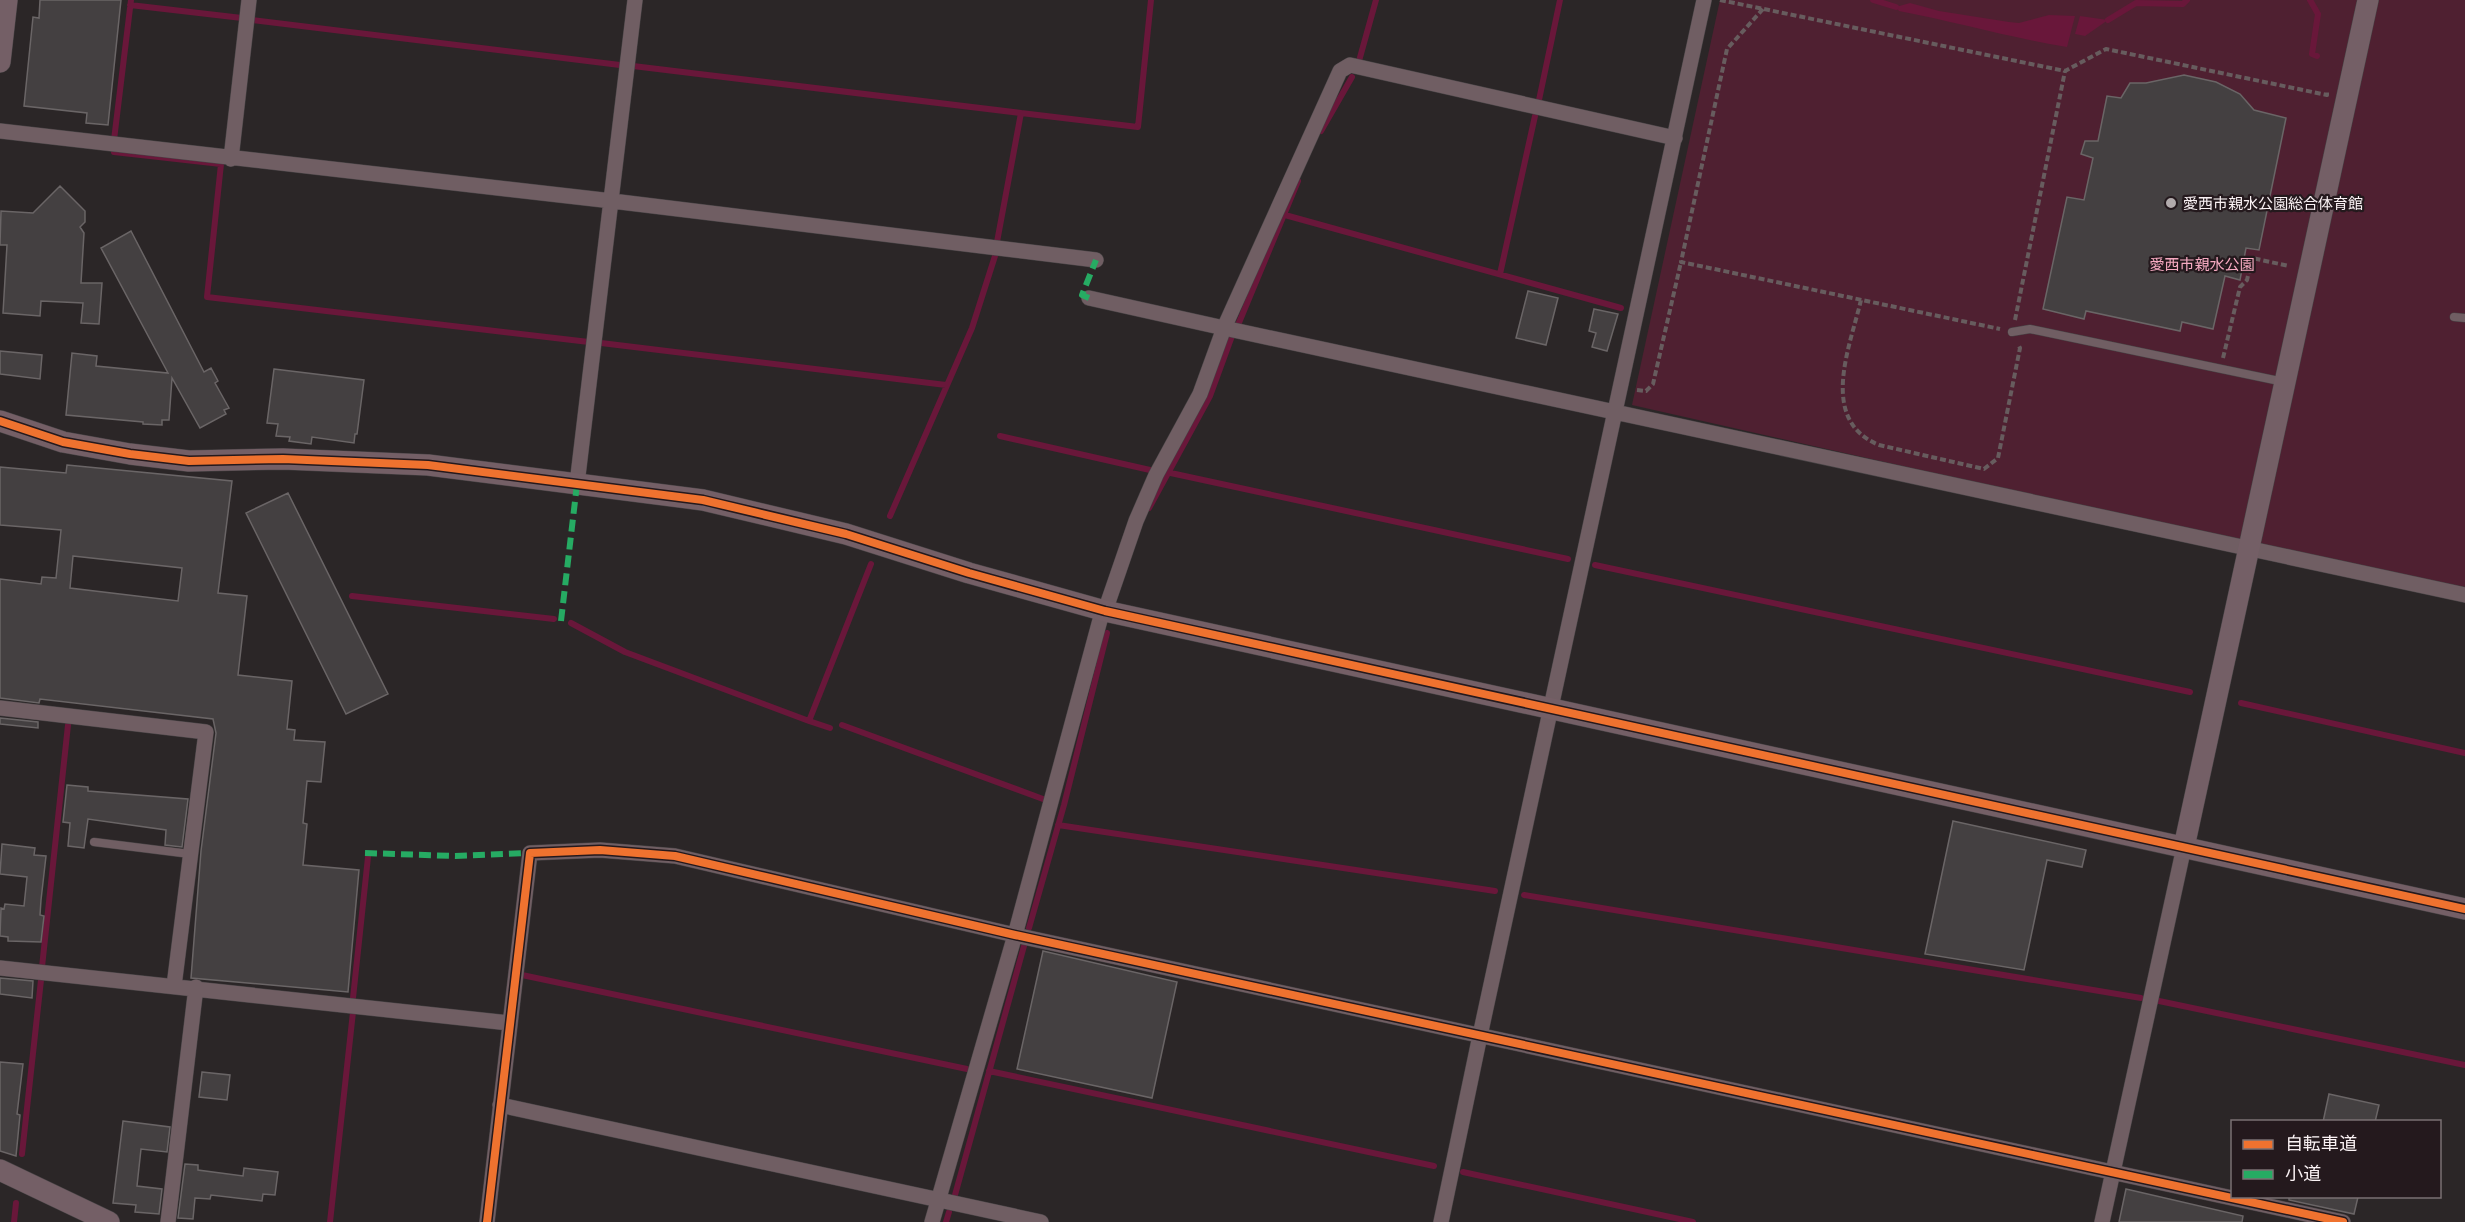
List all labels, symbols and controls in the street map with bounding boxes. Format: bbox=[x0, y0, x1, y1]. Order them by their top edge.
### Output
place label: 愛西市親水公園総合体育館 bbox=[2183, 194, 2363, 212]
marker: 愛西市親水公園総合体育館 bbox=[2164, 196, 2178, 210]
park label: 愛西市親水公園 bbox=[2149, 255, 2255, 273]
legend bbox=[2231, 1120, 2441, 1198]
text: 自転車道 bbox=[2285, 1132, 2357, 1154]
text: 小道 bbox=[2285, 1162, 2321, 1184]

